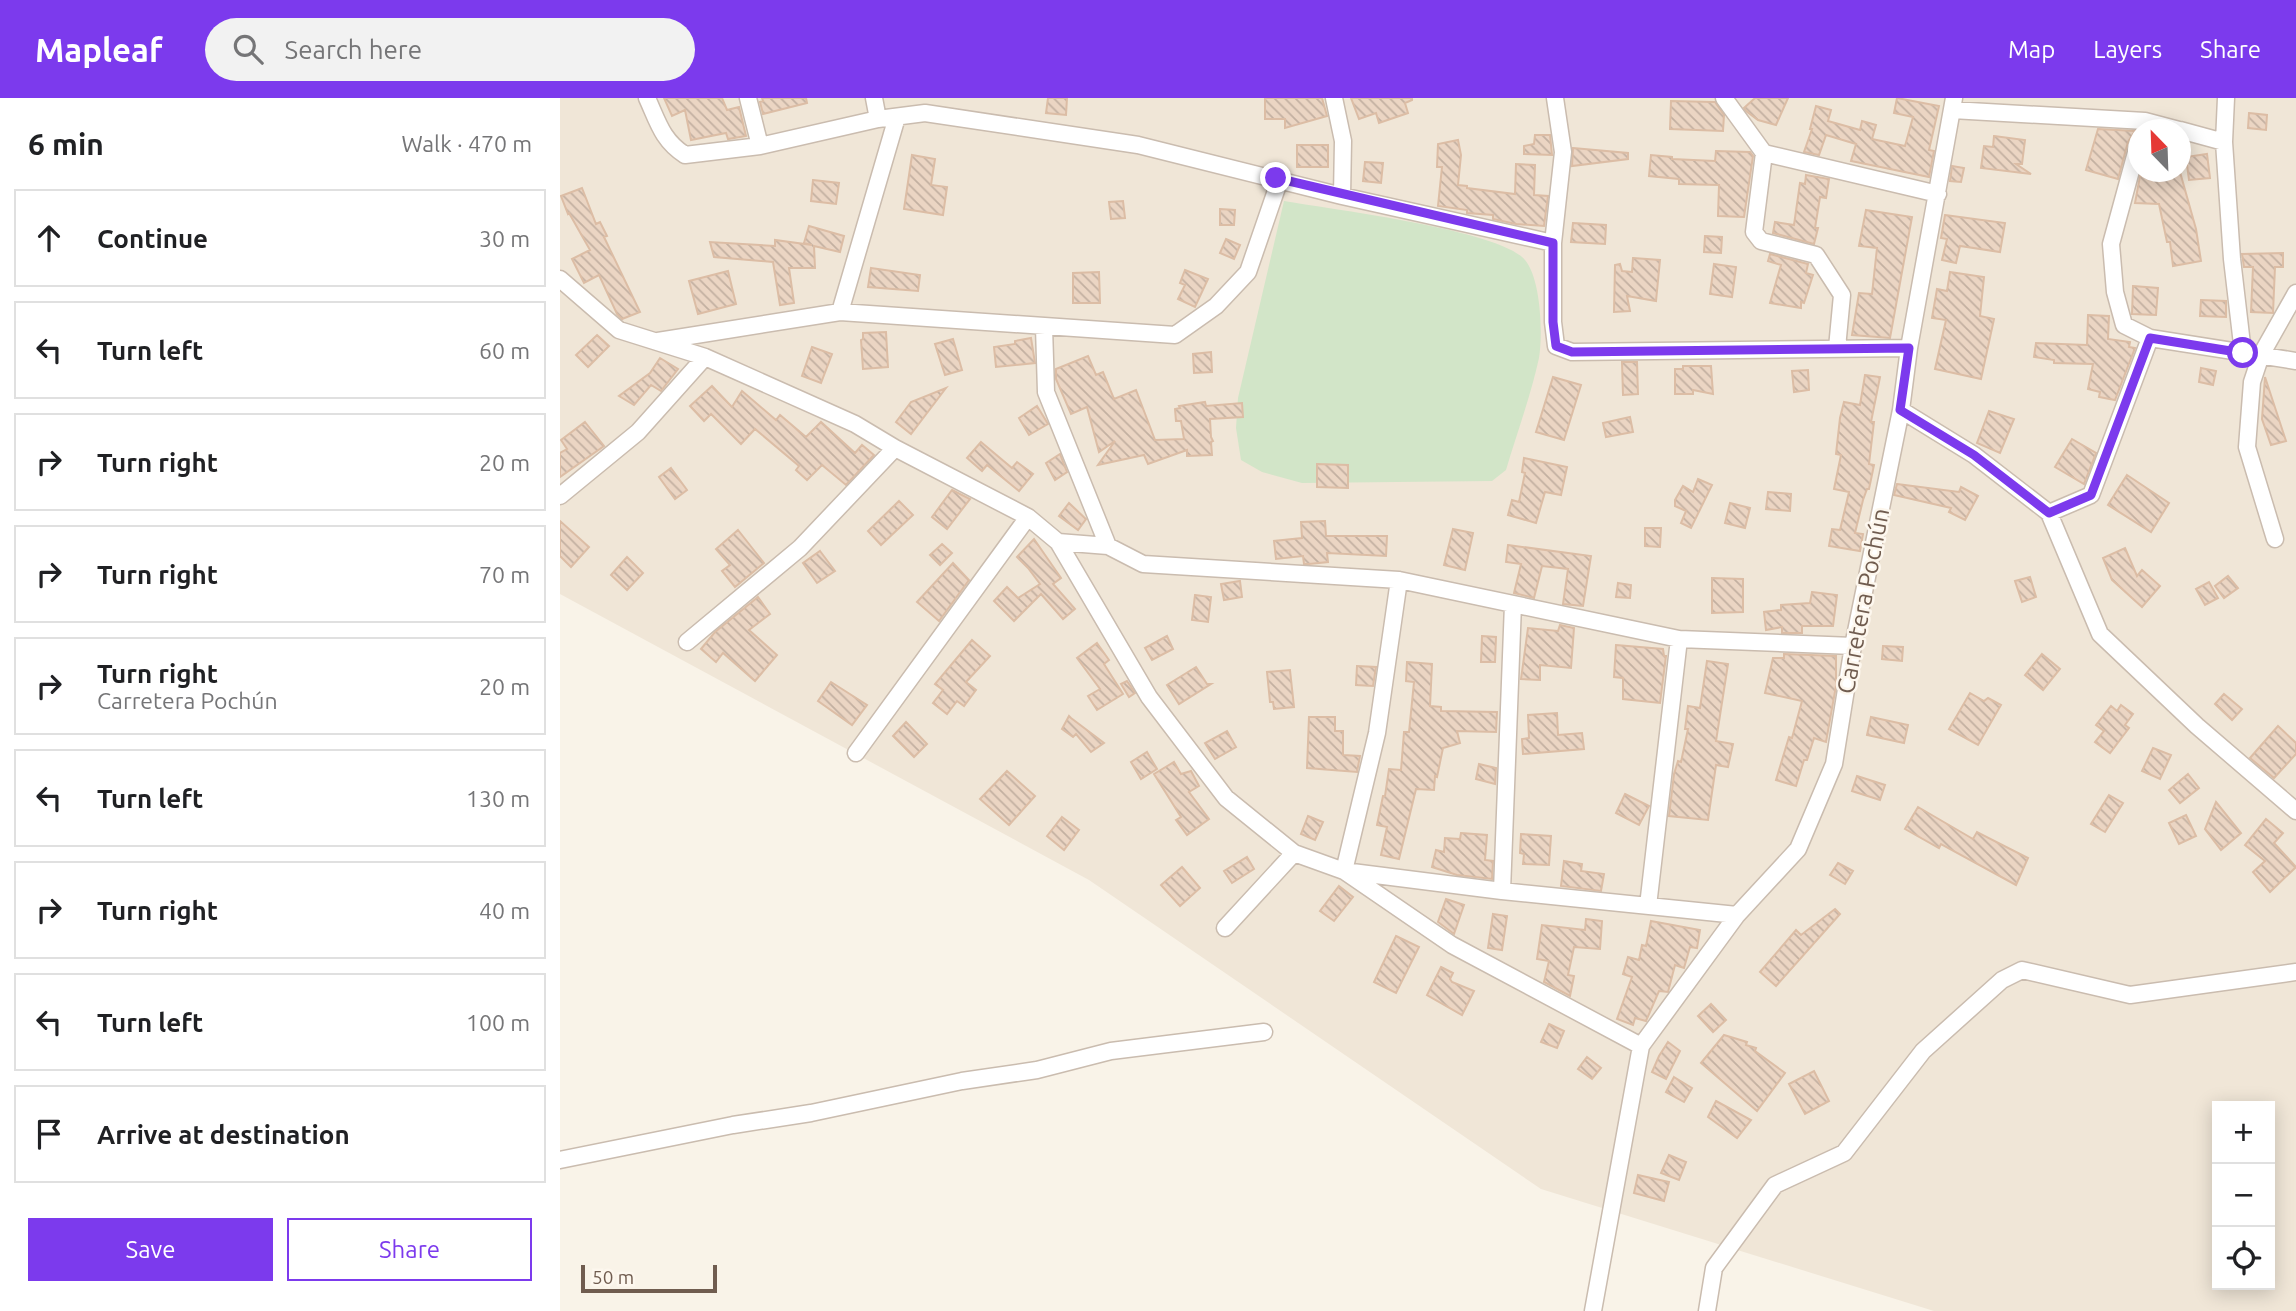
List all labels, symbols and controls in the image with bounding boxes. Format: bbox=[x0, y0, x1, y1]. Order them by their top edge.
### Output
search box bbox=[205, 18, 695, 81]
icon: search bbox=[229, 30, 267, 68]
text: Mapleaf bbox=[35, 31, 163, 68]
text: Search here bbox=[285, 35, 422, 64]
text: Map bbox=[2008, 36, 2055, 63]
text: Layers bbox=[2093, 36, 2162, 63]
text: Share bbox=[2200, 36, 2261, 63]
north arrow bbox=[2128, 119, 2191, 182]
text: 6 min bbox=[28, 127, 104, 161]
text: Walk · 470 m bbox=[401, 131, 532, 156]
route end bbox=[1260, 162, 1291, 193]
icon: ahead bbox=[30, 219, 68, 257]
text: Continue bbox=[97, 224, 208, 253]
text: 30 m bbox=[479, 226, 530, 251]
icon: left bbox=[30, 331, 68, 369]
text: Turn left bbox=[97, 336, 203, 365]
route start bbox=[2227, 337, 2258, 368]
text: 60 m bbox=[479, 338, 530, 363]
icon: right bbox=[30, 443, 68, 481]
text: Turn right bbox=[97, 448, 218, 477]
text: 20 m bbox=[479, 450, 530, 475]
street label: Carretera Pochún bbox=[1832, 506, 1894, 696]
icon: right bbox=[30, 555, 68, 593]
text: Turn right bbox=[97, 560, 218, 589]
text: 70 m bbox=[479, 562, 530, 587]
text: Turn right bbox=[97, 659, 218, 688]
icon: right bbox=[30, 667, 68, 705]
text: 20 m bbox=[479, 674, 530, 699]
text: Carretera Pochún bbox=[97, 688, 278, 713]
icon: left bbox=[30, 779, 68, 817]
text: Turn left bbox=[97, 784, 203, 813]
text: 130 m bbox=[466, 786, 530, 811]
icon: right bbox=[30, 891, 68, 929]
text: Turn right bbox=[97, 896, 218, 925]
text: 40 m bbox=[479, 898, 530, 923]
icon: left bbox=[30, 1003, 68, 1041]
text: Turn left bbox=[97, 1008, 203, 1037]
text: 100 m bbox=[466, 1010, 530, 1035]
map controls bbox=[2212, 1101, 2275, 1290]
button: + bbox=[2212, 1101, 2275, 1164]
icon: arrive bbox=[30, 1115, 68, 1153]
text: Arrive at destination bbox=[97, 1120, 350, 1149]
button: − bbox=[2212, 1164, 2275, 1227]
button: Save bbox=[28, 1218, 273, 1281]
button: Share bbox=[287, 1218, 532, 1281]
button: locate bbox=[2212, 1227, 2275, 1290]
scale bar bbox=[581, 1262, 718, 1294]
text: 50 m bbox=[592, 1266, 634, 1288]

